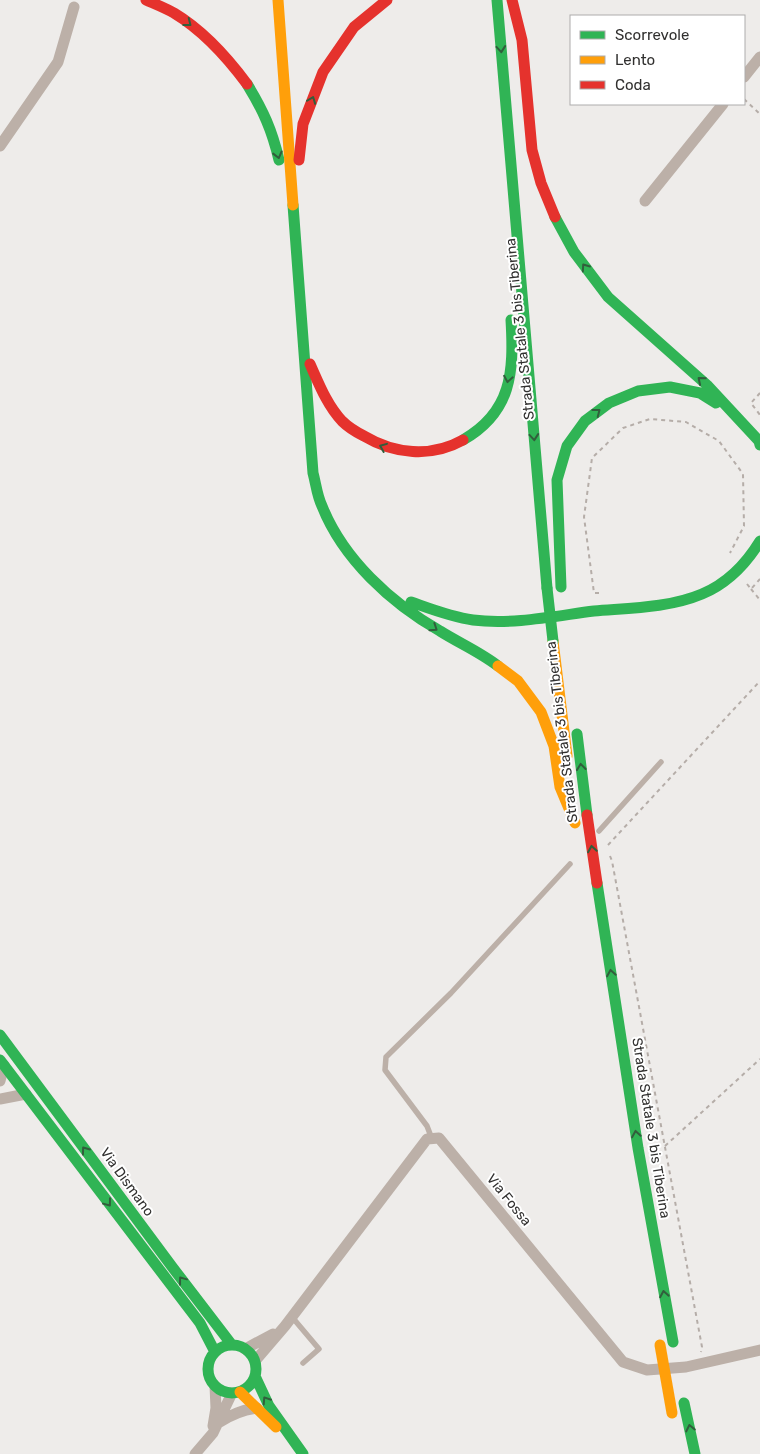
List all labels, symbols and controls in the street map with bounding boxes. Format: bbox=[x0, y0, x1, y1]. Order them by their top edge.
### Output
legend bbox=[570, 15, 745, 105]
one-way arrow bbox=[182, 18, 191, 26]
text: Scorrevole bbox=[615, 26, 689, 44]
one-way arrow bbox=[495, 45, 506, 53]
text: Lento bbox=[615, 51, 655, 69]
text: Coda bbox=[615, 76, 651, 94]
one-way arrow bbox=[306, 97, 316, 105]
one-way arrow bbox=[272, 150, 283, 159]
street label: Strada Statale 3 bis Tiberina bbox=[502, 237, 538, 421]
one-way arrow bbox=[582, 263, 591, 273]
one-way arrow bbox=[504, 375, 514, 384]
one-way arrow bbox=[698, 377, 707, 386]
one-way arrow bbox=[591, 409, 600, 417]
one-way arrow bbox=[528, 433, 539, 441]
one-way arrow bbox=[379, 443, 388, 453]
one-way arrow bbox=[429, 622, 438, 631]
street label: Strada Statale 3 bis Tiberina bbox=[542, 640, 582, 824]
one-way arrow bbox=[576, 762, 587, 770]
one-way arrow bbox=[587, 845, 598, 853]
one-way arrow bbox=[607, 969, 617, 977]
street label: Strada Statale 3 bis Tiberina bbox=[628, 1036, 674, 1220]
one-way arrow bbox=[631, 1129, 642, 1137]
street label: Via Dismano bbox=[96, 1144, 158, 1220]
one-way arrow bbox=[82, 1146, 91, 1156]
street label: Via Fossa bbox=[483, 1171, 535, 1229]
one-way arrow bbox=[102, 1197, 111, 1207]
one-way arrow bbox=[179, 1276, 188, 1286]
one-way arrow bbox=[660, 1289, 670, 1298]
one-way arrow bbox=[263, 1396, 272, 1406]
one-way arrow bbox=[685, 1424, 695, 1433]

